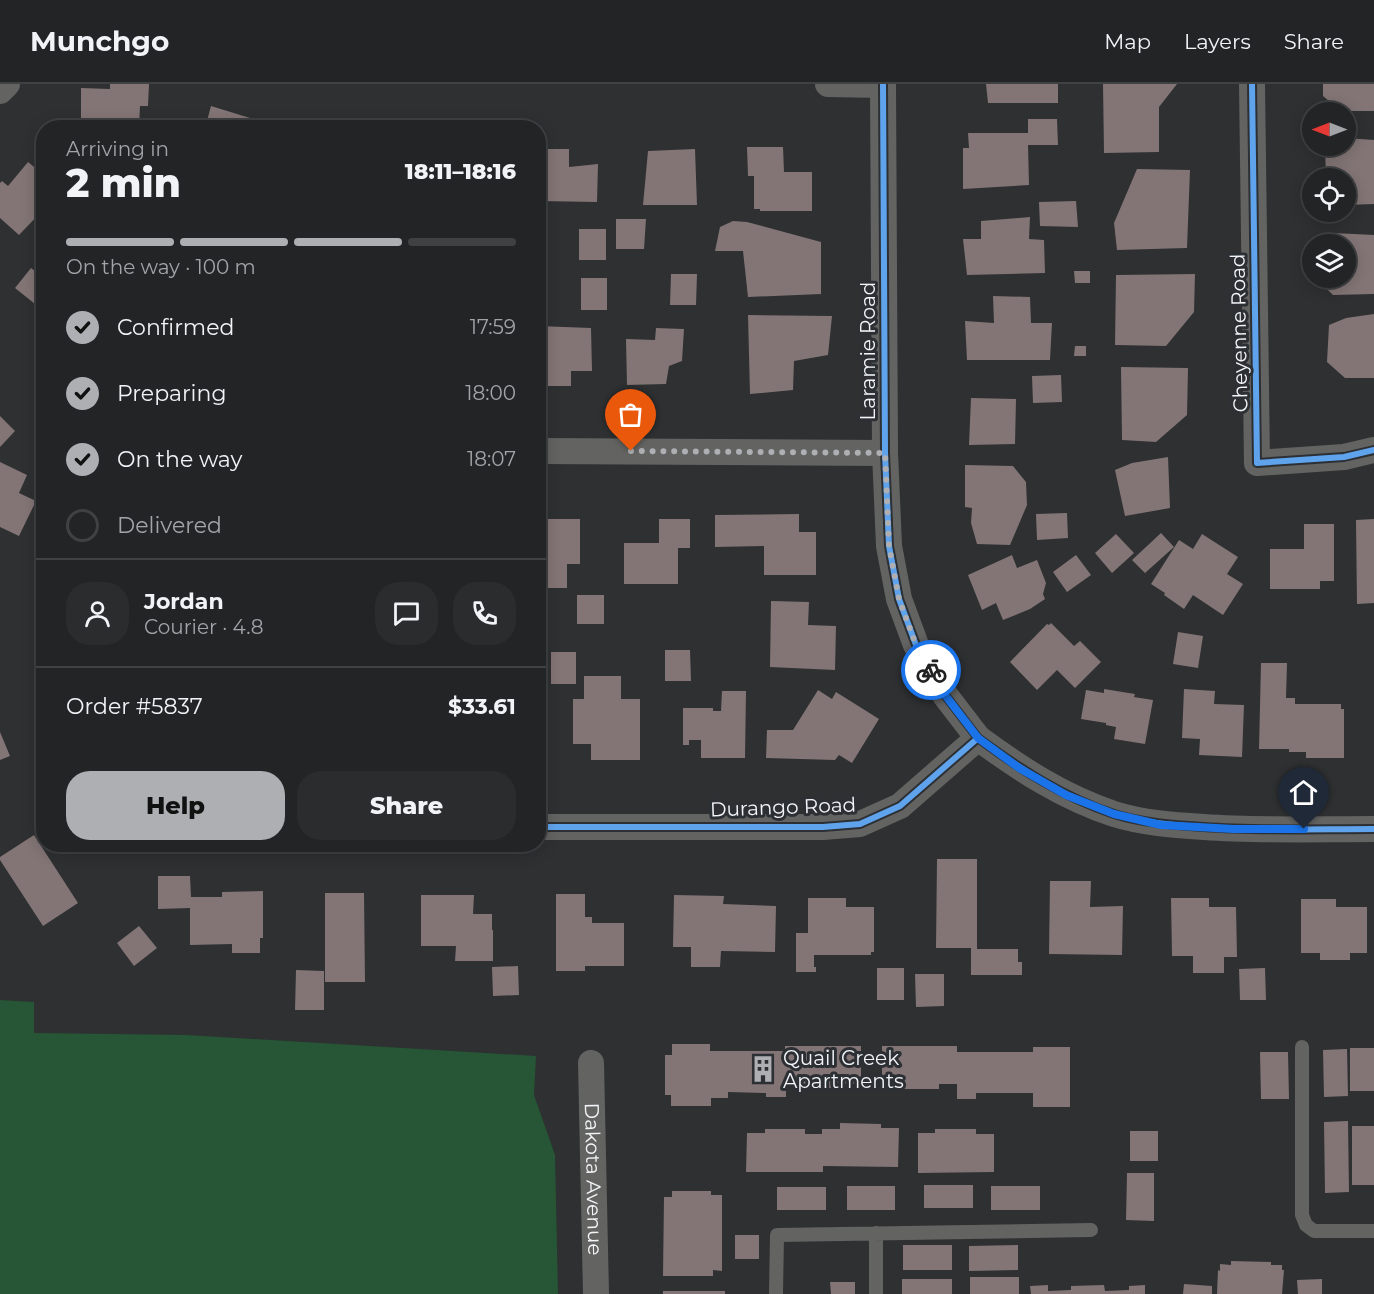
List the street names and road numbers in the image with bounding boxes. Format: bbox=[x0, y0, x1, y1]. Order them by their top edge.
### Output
street label: Cheyenne Road bbox=[1226, 253, 1252, 413]
street label: Laramie Road bbox=[856, 282, 880, 420]
street label: Durango Road bbox=[709, 792, 857, 822]
street label: Dakota Avenue bbox=[580, 1102, 607, 1256]

